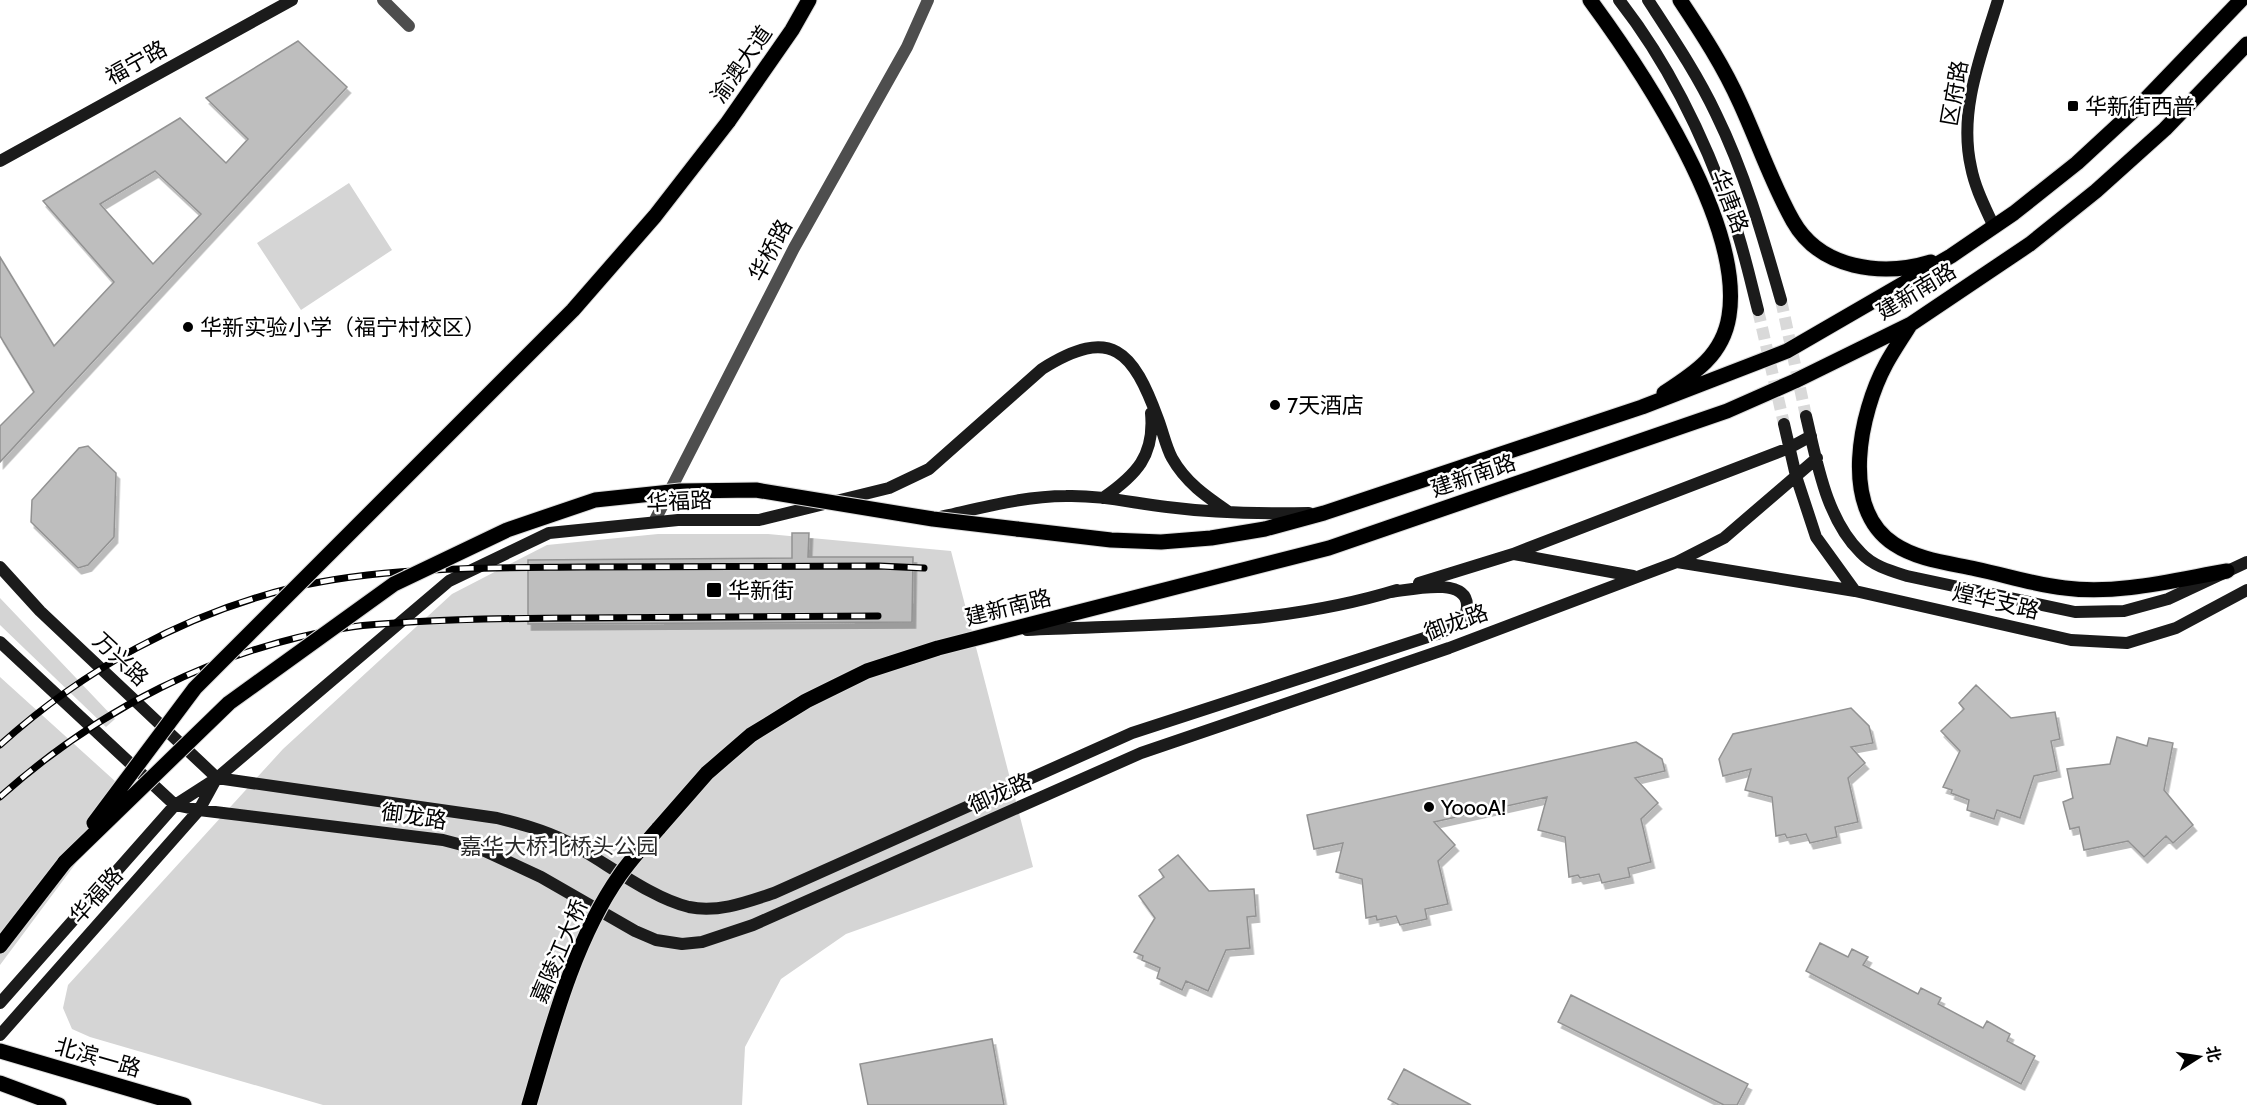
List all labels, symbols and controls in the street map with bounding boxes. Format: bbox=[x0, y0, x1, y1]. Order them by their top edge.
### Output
street label: 渝澳大道 bbox=[705, 20, 778, 108]
street label: 福宁路 bbox=[101, 35, 172, 90]
street label: 区府路 bbox=[1935, 58, 1974, 128]
place label: 华新街西普 bbox=[2085, 93, 2195, 120]
marker: 华新街西普 bbox=[2066, 99, 2080, 113]
street label: 华唐路 bbox=[1705, 166, 1754, 237]
street label: 华桥路 bbox=[743, 215, 798, 286]
street label: 建新南路 bbox=[1872, 257, 1961, 326]
place label: 华新实验小学（福宁村校区） bbox=[200, 314, 486, 341]
marker: 华新实验小学（福宁村校区） bbox=[181, 320, 195, 334]
place label: 7天酒店 bbox=[1287, 392, 1364, 419]
marker: 7天酒店 bbox=[1268, 398, 1282, 412]
street label: 建新南路 bbox=[1427, 448, 1519, 503]
street label: 华福路 bbox=[645, 486, 713, 517]
place label: 华新街 bbox=[728, 577, 794, 604]
street label: 煌华支路 bbox=[1950, 578, 2042, 625]
marker: 华新街 bbox=[705, 581, 723, 599]
street label: 建新南路 bbox=[962, 584, 1054, 631]
street label: 御龙路 bbox=[1421, 598, 1492, 646]
street label: 万兴路 bbox=[87, 627, 154, 692]
street label: 御龙路 bbox=[965, 768, 1036, 819]
place label: YoooA! bbox=[1440, 794, 1506, 821]
street label: 御龙路 bbox=[379, 799, 448, 834]
marker: YoooA! bbox=[1422, 800, 1436, 814]
park label: 嘉华大桥北桥头公园 bbox=[460, 833, 658, 860]
street label: 华福路 bbox=[64, 862, 128, 929]
street label: 嘉陵江大桥 bbox=[526, 895, 593, 1007]
north arrow bbox=[2169, 1027, 2229, 1087]
street label: 北滨一路 bbox=[52, 1032, 144, 1083]
text: 北 bbox=[2202, 1044, 2224, 1064]

